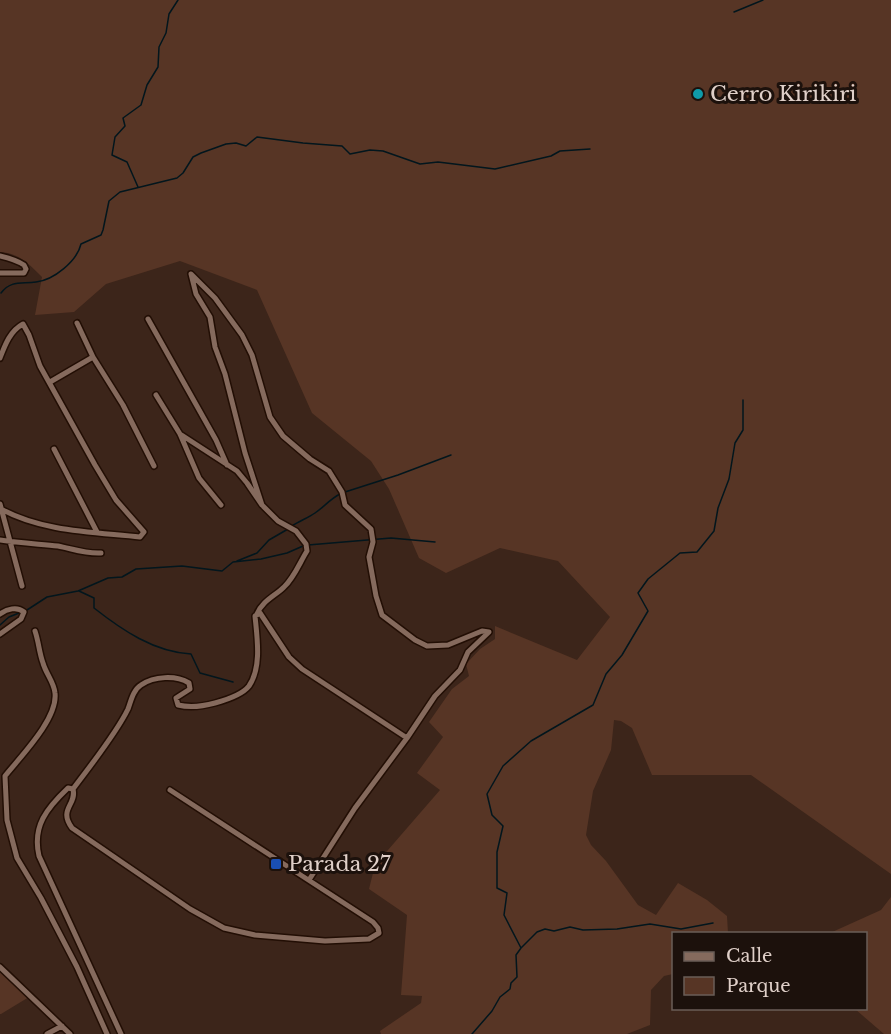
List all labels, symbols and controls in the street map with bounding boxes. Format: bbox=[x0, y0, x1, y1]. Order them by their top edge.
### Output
place label: Cerro Kirikiri bbox=[710, 81, 856, 107]
marker: Cerro Kirikiri bbox=[691, 87, 705, 101]
place label: Parada 27 bbox=[288, 851, 391, 877]
marker: Parada 27 bbox=[269, 857, 283, 871]
legend bbox=[672, 932, 867, 1010]
text: Calle bbox=[726, 945, 772, 967]
text: Parque bbox=[726, 975, 791, 997]

